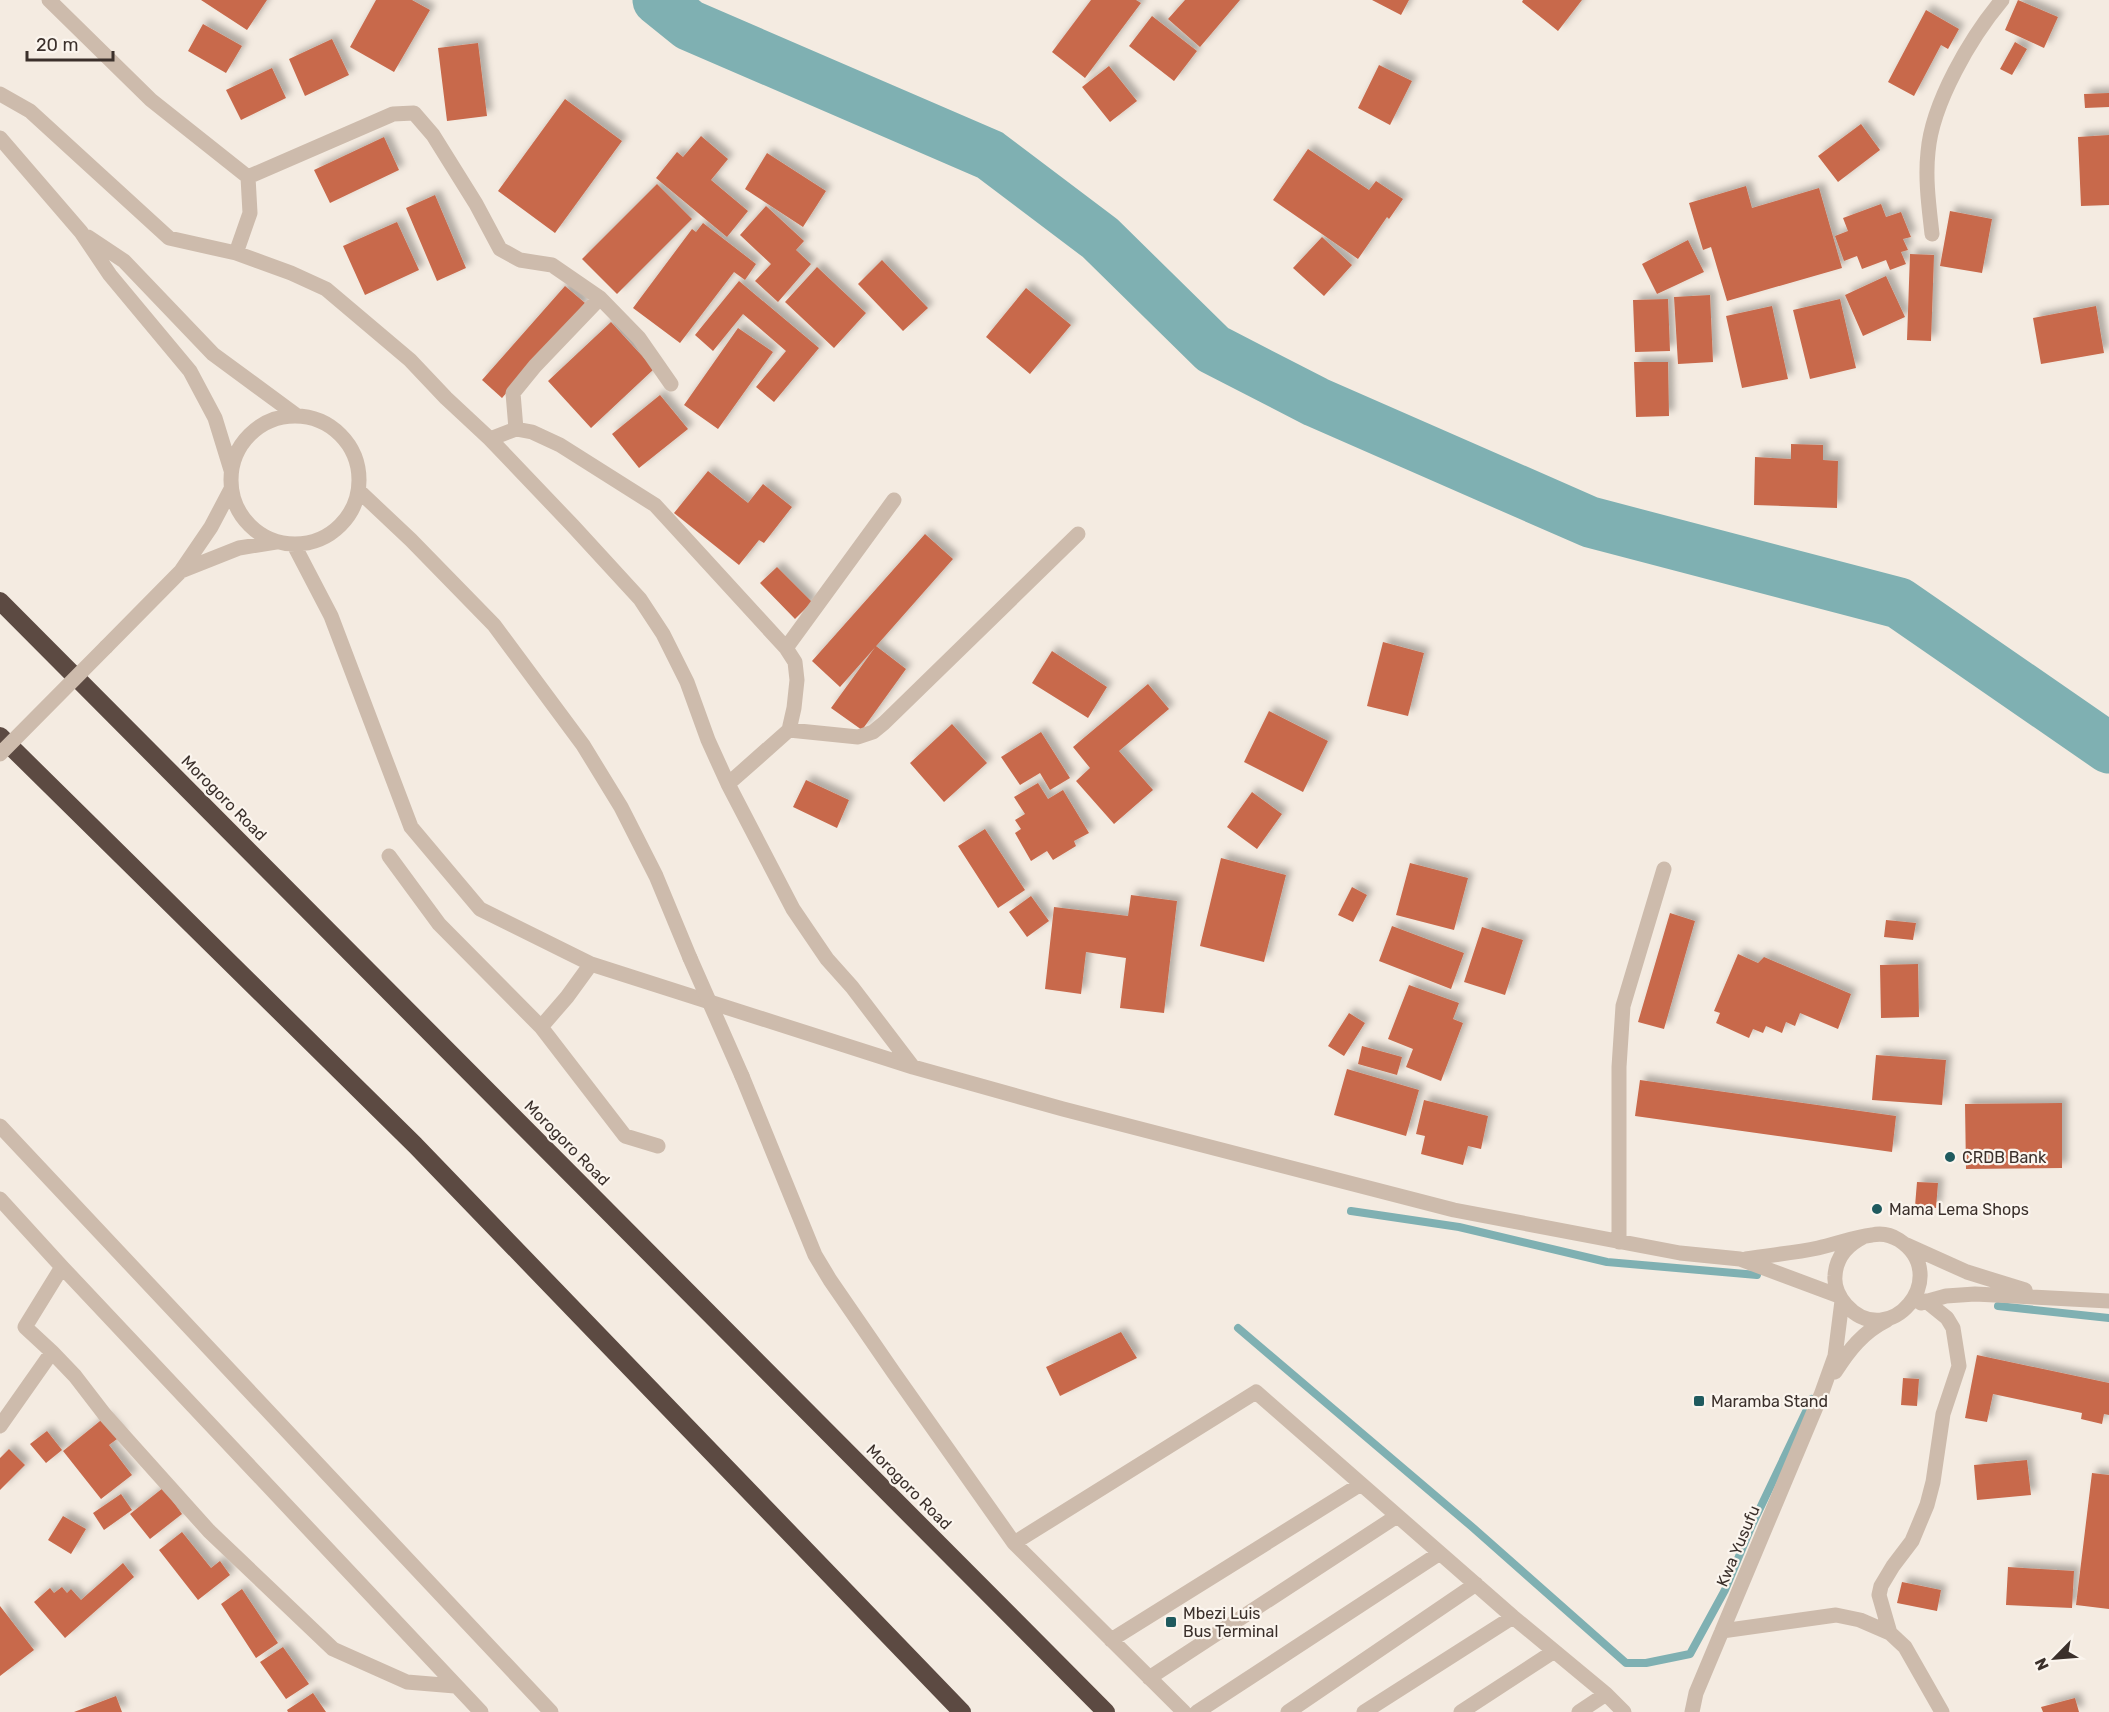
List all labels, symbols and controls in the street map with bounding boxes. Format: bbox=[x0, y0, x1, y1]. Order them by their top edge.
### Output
scale bar bbox=[27, 24, 112, 62]
text: 20 m bbox=[36, 34, 78, 56]
street label: Morogoro Road bbox=[177, 751, 271, 845]
street label: Morogoro Road bbox=[520, 1096, 614, 1190]
place label: CRDB Bank bbox=[1962, 1148, 2047, 1167]
marker: CRDB Bank bbox=[1943, 1150, 1957, 1164]
place label: Mama Lema Shops bbox=[1889, 1200, 2029, 1219]
marker: Mama Lema Shops bbox=[1870, 1202, 1884, 1216]
place label: Maramba Stand bbox=[1711, 1392, 1828, 1411]
marker: Maramba Stand bbox=[1692, 1394, 1706, 1408]
street label: Morogoro Road bbox=[862, 1440, 956, 1534]
street label: Kwa Yusufu bbox=[1712, 1503, 1764, 1589]
place label: Mbezi Luis Bus Terminal bbox=[1183, 1604, 1278, 1641]
marker: Mbezi Luis Bus Terminal bbox=[1164, 1615, 1178, 1629]
north arrow bbox=[2025, 1628, 2085, 1688]
text: N bbox=[2031, 1655, 2053, 1673]

